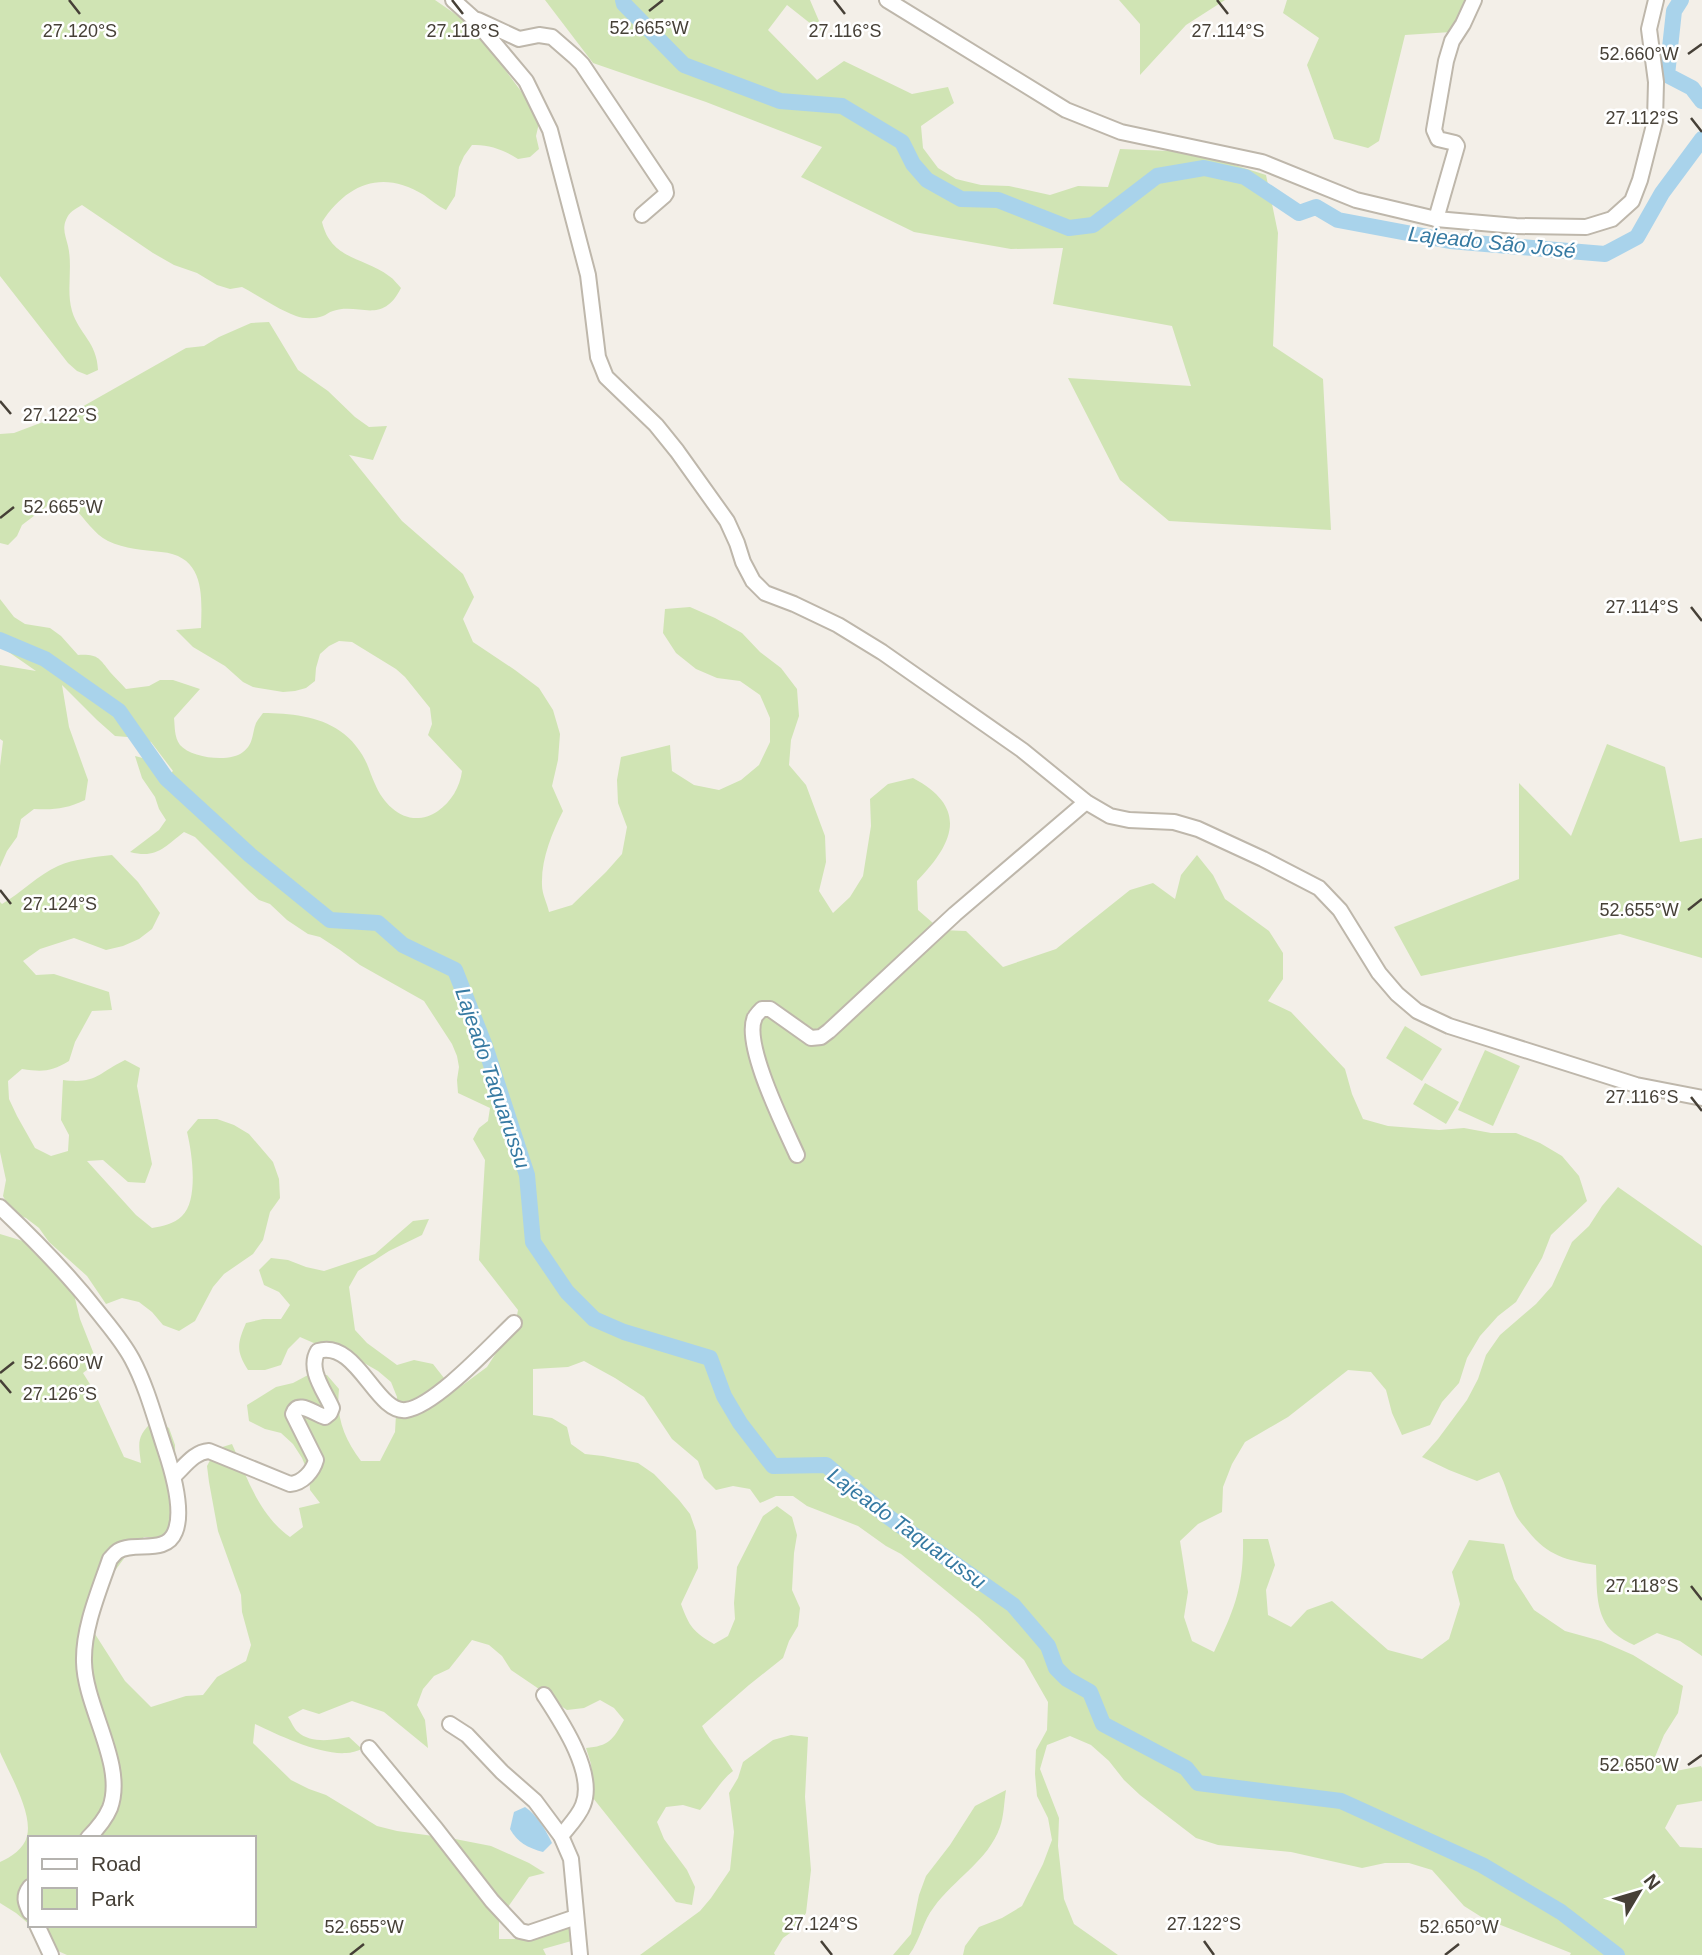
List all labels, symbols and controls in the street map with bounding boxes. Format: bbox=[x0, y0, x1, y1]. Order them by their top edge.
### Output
text: 52.665°W bbox=[609, 18, 689, 38]
text: 27.120°S bbox=[43, 21, 117, 41]
text: 27.118°S bbox=[427, 21, 499, 41]
text: 27.116°S bbox=[809, 21, 881, 41]
text: 27.114°S bbox=[1192, 21, 1264, 41]
text: 52.660°W bbox=[1599, 44, 1679, 64]
text: 27.112°S bbox=[1606, 108, 1678, 128]
water label: Lajeado São José bbox=[1407, 222, 1577, 262]
text: 27.122°S bbox=[23, 405, 97, 425]
text: 52.665°W bbox=[23, 497, 103, 517]
text: 27.114°S bbox=[1606, 597, 1678, 617]
text: 27.124°S bbox=[23, 894, 97, 914]
text: 52.655°W bbox=[1599, 900, 1679, 920]
water label: Lajeado Taquarussu bbox=[451, 985, 535, 1172]
text: 27.116°S bbox=[1606, 1087, 1678, 1107]
text: 52.660°W bbox=[23, 1353, 103, 1373]
text: 27.126°S bbox=[23, 1384, 97, 1404]
water label: Lajeado Taquarussu bbox=[824, 1463, 991, 1593]
text: 27.118°S bbox=[1606, 1576, 1678, 1596]
text: 52.650°W bbox=[1599, 1755, 1679, 1775]
legend bbox=[28, 1836, 256, 1927]
text: Road bbox=[91, 1852, 141, 1875]
north arrow bbox=[1604, 1857, 1674, 1927]
text: N bbox=[1640, 1870, 1665, 1894]
text: Park bbox=[91, 1887, 135, 1910]
text: 27.124°S bbox=[784, 1914, 858, 1934]
text: 27.122°S bbox=[1167, 1914, 1241, 1934]
text: 52.655°W bbox=[324, 1917, 404, 1937]
text: 52.650°W bbox=[1419, 1917, 1499, 1937]

